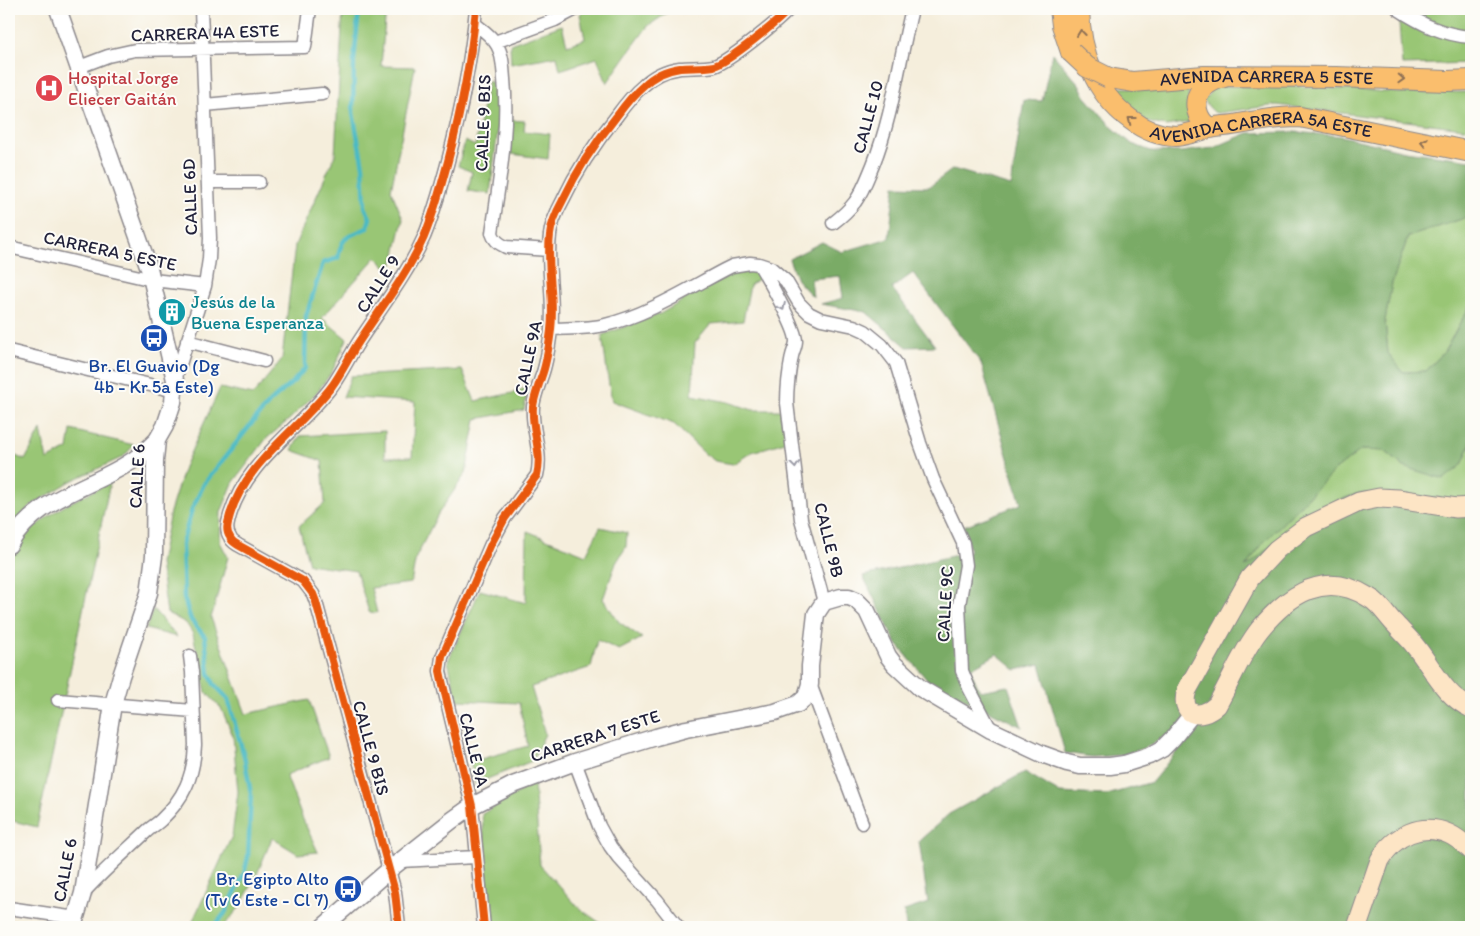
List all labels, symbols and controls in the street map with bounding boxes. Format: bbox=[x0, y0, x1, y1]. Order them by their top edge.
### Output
street label: CARRERA 4A ESTE bbox=[130, 19, 280, 47]
one-way arrow bbox=[1076, 29, 1087, 37]
street label: AVENIDA CARRERA 5 ESTE bbox=[1159, 65, 1374, 91]
place label: Hospital Jorge Eliecer Gaitán bbox=[68, 67, 179, 110]
hospital icon: Hospital Jorge Eliecer Gaitán bbox=[34, 73, 64, 103]
street label: CALLE 9 BIS bbox=[470, 74, 496, 172]
one-way arrow bbox=[1398, 74, 1406, 85]
street label: CALLE 10 bbox=[848, 78, 888, 156]
street label: AVENIDA CARRERA 5A ESTE bbox=[1147, 106, 1374, 147]
one-way arrow bbox=[1128, 117, 1137, 125]
one-way arrow bbox=[1419, 137, 1428, 148]
street label: CALLE 6D bbox=[178, 158, 202, 236]
street label: CARRERA 5 ESTE bbox=[41, 226, 179, 276]
street label: CALLE 9 bbox=[351, 251, 405, 317]
place label: Jesús de la Buena Esperanza bbox=[191, 291, 325, 334]
building icon: Jesús de la Buena Esperanza bbox=[157, 297, 187, 327]
one-way arrow bbox=[776, 302, 786, 311]
street label: CALLE 9A bbox=[509, 318, 547, 398]
bus stop icon: Br. El Guavio (Dg 4b - Kr 5a Este) bbox=[139, 323, 169, 353]
place label: Br. El Guavio (Dg 4b - Kr 5a Este) bbox=[89, 355, 220, 398]
street label: CALLE 6 bbox=[124, 443, 150, 509]
one-way arrow bbox=[789, 461, 800, 469]
street label: CALLE 9B bbox=[809, 500, 849, 580]
street label: CALLE 9C bbox=[932, 565, 958, 643]
street label: CALLE 9 BIS bbox=[348, 698, 394, 798]
street label: CARRERA 7 ESTE bbox=[527, 705, 663, 767]
street label: CALLE 9A bbox=[454, 710, 494, 790]
street label: CALLE 6 bbox=[48, 836, 82, 904]
place label: Br. Egipto Alto (Tv 6 Este - Cl 7) bbox=[205, 868, 329, 911]
bus stop icon: Br. Egipto Alto (Tv 6 Este - Cl 7) bbox=[333, 874, 363, 904]

